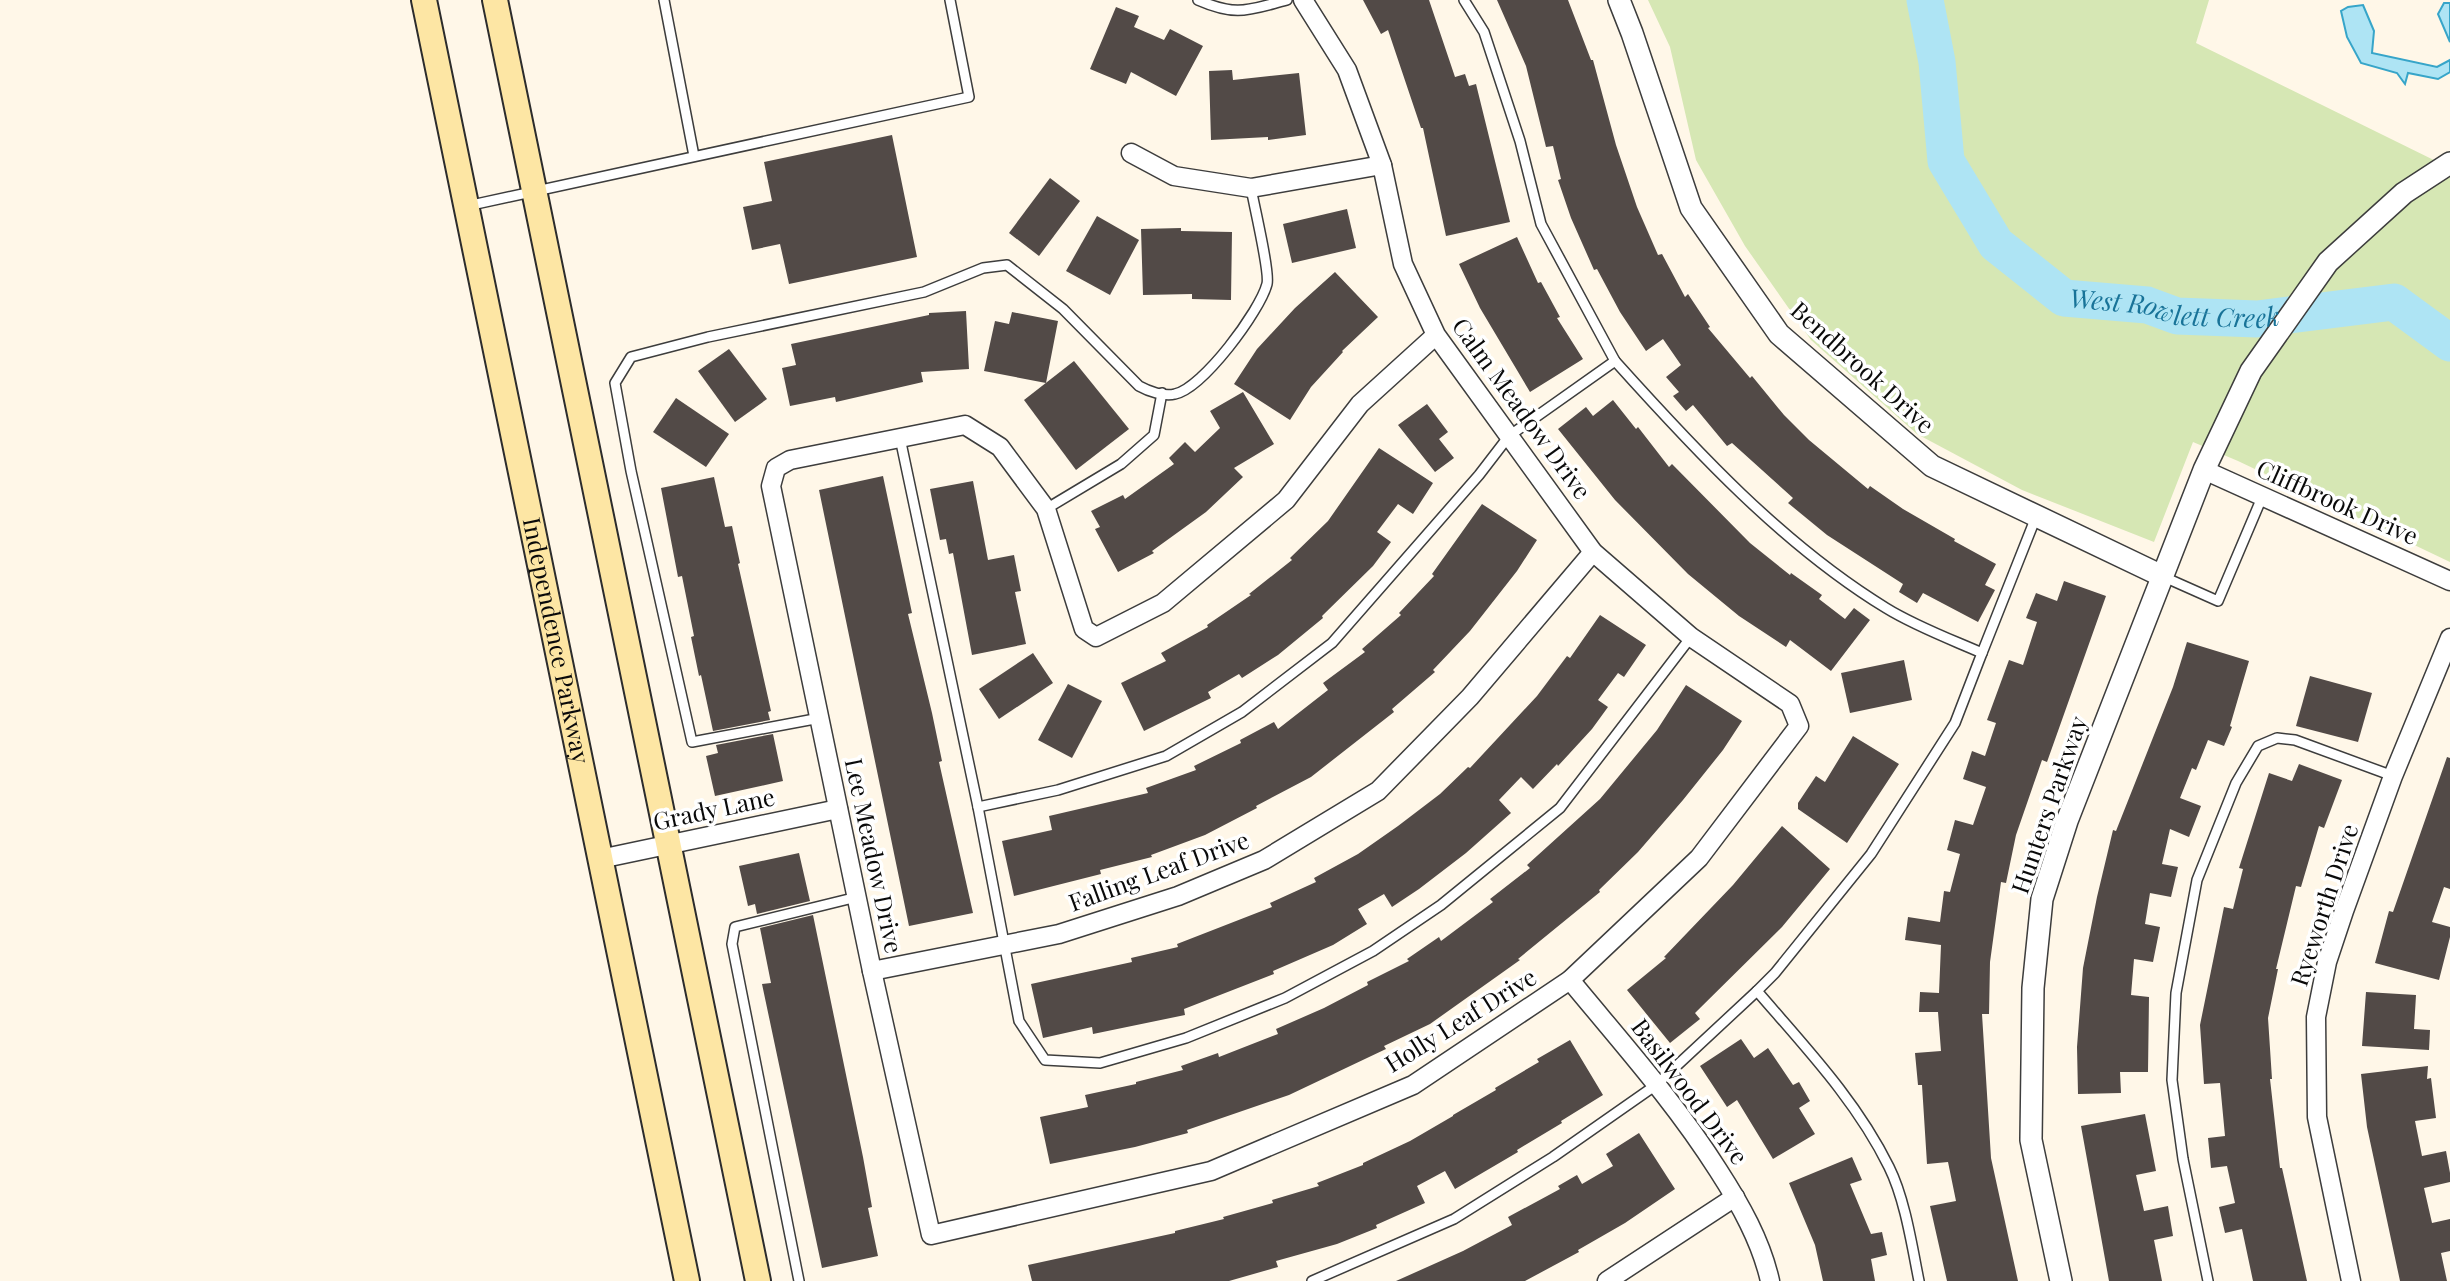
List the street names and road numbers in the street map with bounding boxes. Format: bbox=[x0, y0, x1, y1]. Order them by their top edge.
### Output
street label: Bendbrook Drive bbox=[1785, 293, 1942, 440]
street label: Calm Meadow Drive bbox=[1446, 311, 1599, 505]
street label: Cliffbrook Drive bbox=[2252, 451, 2424, 551]
street label: Independence Parkway bbox=[517, 514, 598, 766]
street label: Hunters Parkway bbox=[2003, 711, 2093, 897]
street label: Lee Meadow Drive bbox=[839, 755, 911, 956]
street label: Grady Lane bbox=[650, 780, 777, 837]
street label: Ryeworth Drive bbox=[2282, 819, 2364, 989]
street label: Falling Leaf Drive bbox=[1064, 823, 1253, 918]
street label: Holly Leaf Drive bbox=[1378, 960, 1542, 1079]
street label: Basilwood Drive bbox=[1625, 1011, 1756, 1170]

